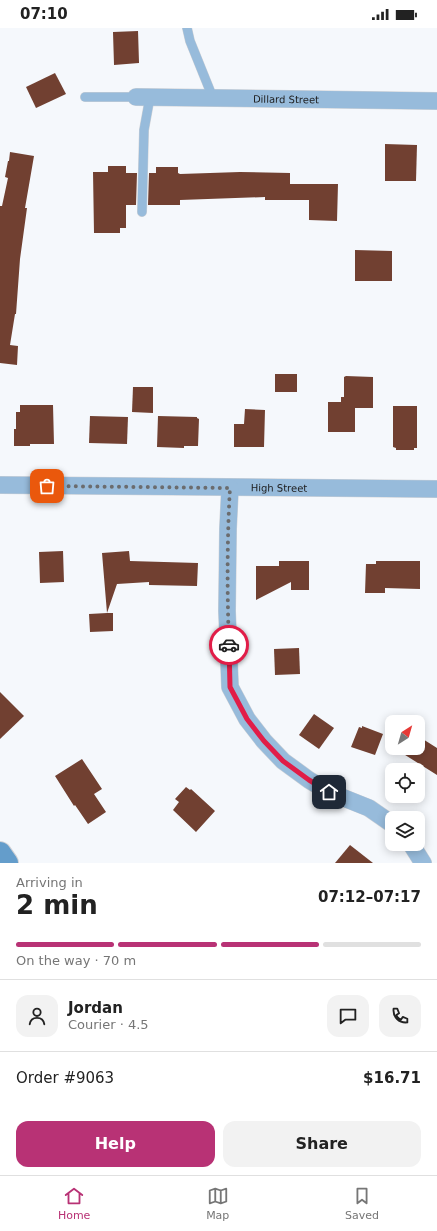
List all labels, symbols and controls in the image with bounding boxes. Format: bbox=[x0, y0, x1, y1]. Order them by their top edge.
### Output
text: 07:10 bbox=[20, 5, 68, 23]
street label: Dillard Street bbox=[253, 93, 319, 105]
pin bbox=[30, 469, 64, 503]
icon: bag bbox=[36, 475, 58, 497]
street label: High Street bbox=[251, 482, 307, 493]
courier bbox=[209, 625, 249, 665]
icon: car bbox=[218, 634, 240, 656]
north arrow bbox=[385, 715, 425, 755]
map controls bbox=[385, 715, 425, 851]
button: locate bbox=[385, 763, 425, 803]
pin bbox=[312, 775, 346, 809]
icon: home bbox=[318, 781, 340, 803]
button: layers bbox=[385, 811, 425, 851]
text: Arriving in bbox=[16, 875, 83, 890]
text: 07:12–07:17 bbox=[318, 888, 421, 906]
text: 2 min bbox=[16, 890, 98, 920]
text: On the way · 70 m bbox=[16, 953, 136, 968]
button: person bbox=[16, 995, 58, 1037]
button: chat bbox=[327, 995, 369, 1037]
button: phone bbox=[379, 995, 421, 1037]
text: Jordan bbox=[68, 999, 123, 1017]
text: Courier · 4.5 bbox=[68, 1017, 149, 1032]
text: Order #9063 bbox=[16, 1069, 114, 1087]
text: $16.71 bbox=[363, 1069, 421, 1087]
button: Help bbox=[16, 1121, 215, 1167]
button: Share bbox=[223, 1121, 421, 1167]
tab: Home bbox=[58, 1185, 90, 1222]
tab: Map bbox=[206, 1185, 229, 1222]
tab: Saved bbox=[345, 1185, 379, 1222]

